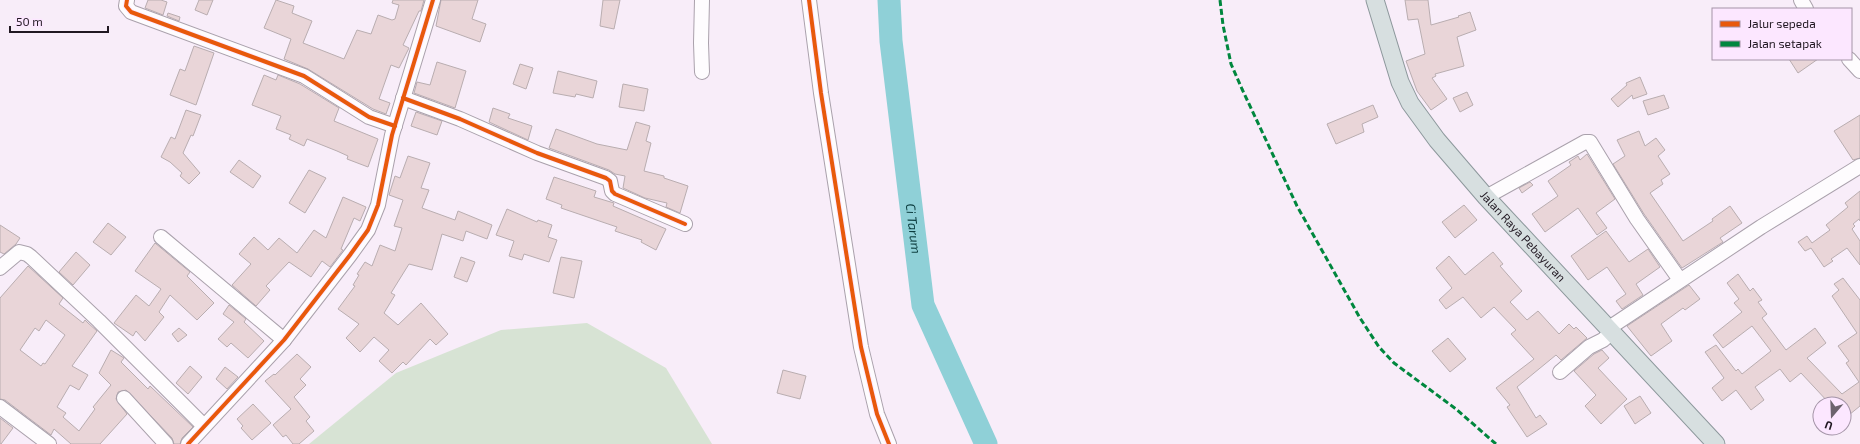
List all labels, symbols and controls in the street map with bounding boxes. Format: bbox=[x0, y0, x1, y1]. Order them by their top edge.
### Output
scale bar bbox=[10, 8, 108, 34]
legend bbox=[1712, 8, 1852, 60]
text: 50 m bbox=[16, 14, 43, 28]
text: Jalur sepeda bbox=[1748, 16, 1816, 30]
text: Jalan setapak bbox=[1748, 36, 1822, 50]
street label: Jalan Raya Pebayuran bbox=[1478, 188, 1569, 284]
water label: Ci Tarum bbox=[903, 202, 925, 255]
north arrow bbox=[1812, 396, 1852, 436]
text: U bbox=[1823, 419, 1834, 433]

